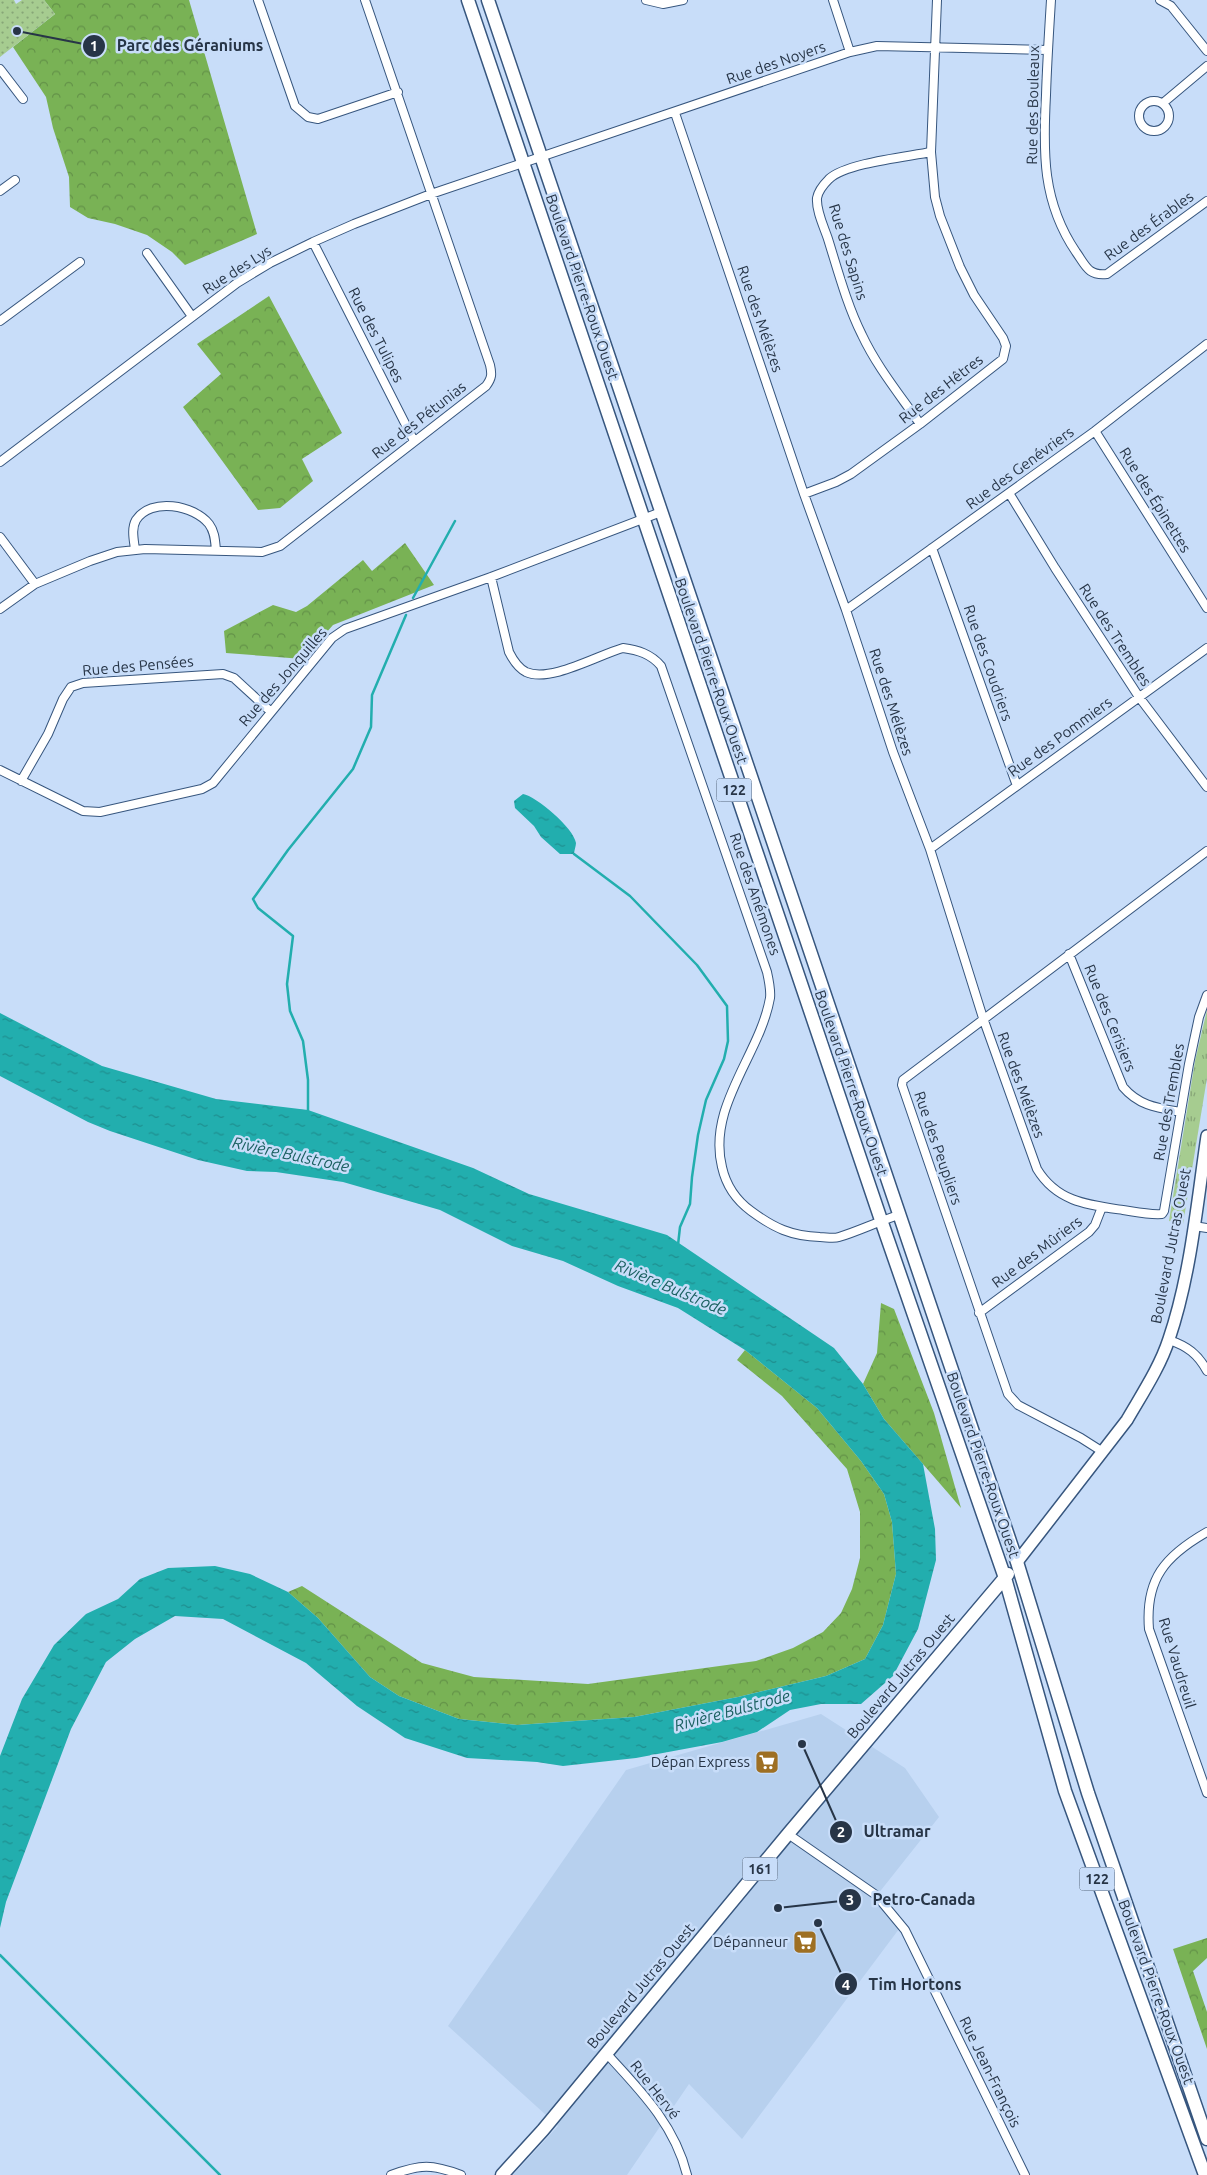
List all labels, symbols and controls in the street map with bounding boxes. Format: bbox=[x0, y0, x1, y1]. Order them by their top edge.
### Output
callout: Parc des Géraniums bbox=[82, 30, 274, 61]
text: Parc des Géraniums bbox=[117, 36, 263, 54]
text: 1 bbox=[90, 37, 98, 54]
street label: Rue des Noyers bbox=[724, 38, 828, 87]
street label: Rue des Bouleaux bbox=[1023, 45, 1042, 165]
street label: Rue des Érables bbox=[1101, 188, 1197, 264]
street label: Boulevard Pierre-Roux Ouest bbox=[543, 192, 622, 382]
street label: Rue des Sapins bbox=[826, 202, 871, 302]
street label: Rue des Lys bbox=[199, 242, 274, 297]
street label: Rue des Mélèzes bbox=[734, 263, 787, 374]
street label: Rue des Tulipes bbox=[345, 284, 408, 385]
street label: Rue des Hêtres bbox=[895, 351, 986, 427]
street label: Rue des Pétunias bbox=[368, 378, 469, 462]
street label: Rue des Genévriers bbox=[963, 423, 1077, 512]
street label: Rue des Épinettes bbox=[1116, 444, 1195, 555]
street label: Boulevard Pierre-Roux Ouest bbox=[672, 576, 751, 766]
street label: Rue des Trembles bbox=[1076, 580, 1155, 689]
street label: Rue des Coudriers bbox=[961, 603, 1016, 723]
street label: Rue des Jonquilles bbox=[235, 624, 330, 729]
street label: Rue des Mélèzes bbox=[866, 646, 917, 758]
street label: Rue des Pensées bbox=[82, 652, 194, 679]
street label: Rue des Pommiers bbox=[1004, 693, 1115, 780]
road number: 122 bbox=[716, 778, 752, 802]
street label: Rue des Anémones bbox=[727, 830, 784, 957]
street label: Rue des Cerisiers bbox=[1081, 962, 1140, 1074]
street label: Boulevard Pierre-Roux Ouest bbox=[812, 988, 891, 1178]
street label: Rue des Mélèzes bbox=[994, 1029, 1049, 1140]
street label: Rue des Trembles bbox=[1150, 1042, 1187, 1162]
street label: Rue des Peupliers bbox=[911, 1089, 966, 1207]
water label: Rivière Bulstrode bbox=[231, 1133, 351, 1175]
street label: Boulevard Jutras Ouest bbox=[1147, 1167, 1194, 1325]
street label: Rue des Mûriers bbox=[988, 1212, 1085, 1291]
water label: Rivière Bulstrode bbox=[613, 1255, 729, 1319]
street label: Boulevard Pierre-Roux Ouest bbox=[944, 1370, 1023, 1560]
street label: Boulevard Jutras Ouest bbox=[843, 1610, 958, 1742]
street label: Rue Vaudreuil bbox=[1156, 1615, 1199, 1710]
water label: Rivière Bulstrode bbox=[672, 1686, 792, 1734]
supermarket icon: Dépan Express bbox=[754, 1749, 780, 1775]
place label: Dépan Express bbox=[651, 1753, 750, 1770]
callout: Ultramar bbox=[829, 1816, 941, 1847]
text: Ultramar bbox=[863, 1822, 931, 1840]
text: 2 bbox=[837, 1823, 845, 1840]
road number: 161 bbox=[742, 1858, 778, 1880]
road number: 122 bbox=[1080, 1868, 1114, 1890]
callout: Petro-Canada bbox=[838, 1884, 986, 1915]
text: Petro-Canada bbox=[872, 1890, 976, 1908]
text: 3 bbox=[846, 1891, 854, 1908]
street label: Boulevard Pierre-Roux Ouest bbox=[1115, 1897, 1198, 2087]
street label: Boulevard Jutras Ouest bbox=[583, 1920, 698, 2052]
supermarket icon: Dépanneur bbox=[792, 1929, 818, 1955]
place label: Dépanneur bbox=[713, 1933, 788, 1950]
callout: Tim Hortons bbox=[834, 1969, 972, 2000]
text: Tim Hortons bbox=[868, 1975, 962, 1993]
text: 4 bbox=[842, 1976, 850, 1993]
street label: Rue Jean-François bbox=[956, 2014, 1025, 2130]
street label: Rue Hervé bbox=[627, 2057, 684, 2122]

